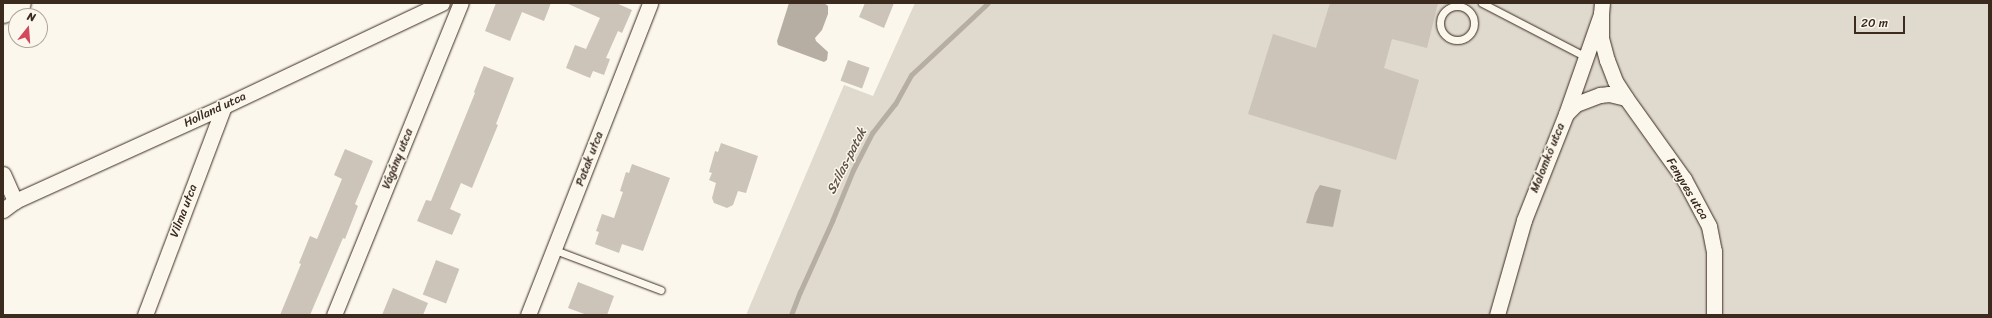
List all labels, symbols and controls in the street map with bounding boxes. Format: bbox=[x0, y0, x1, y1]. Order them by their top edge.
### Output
text: N bbox=[25, 7, 38, 27]
north arrow bbox=[8, 8, 48, 48]
scale bar bbox=[1856, 8, 1907, 34]
text: 20 m bbox=[1861, 12, 1888, 34]
street label: Holland utca bbox=[182, 89, 248, 131]
street label: Malomkő utca bbox=[1527, 121, 1569, 195]
water label: Szilas-patak bbox=[824, 125, 870, 197]
street label: Vágány utca bbox=[379, 127, 417, 191]
street label: Patak utca bbox=[573, 129, 607, 189]
street label: Fenyves utca bbox=[1663, 156, 1711, 222]
street label: Vilma utca bbox=[167, 182, 201, 240]

